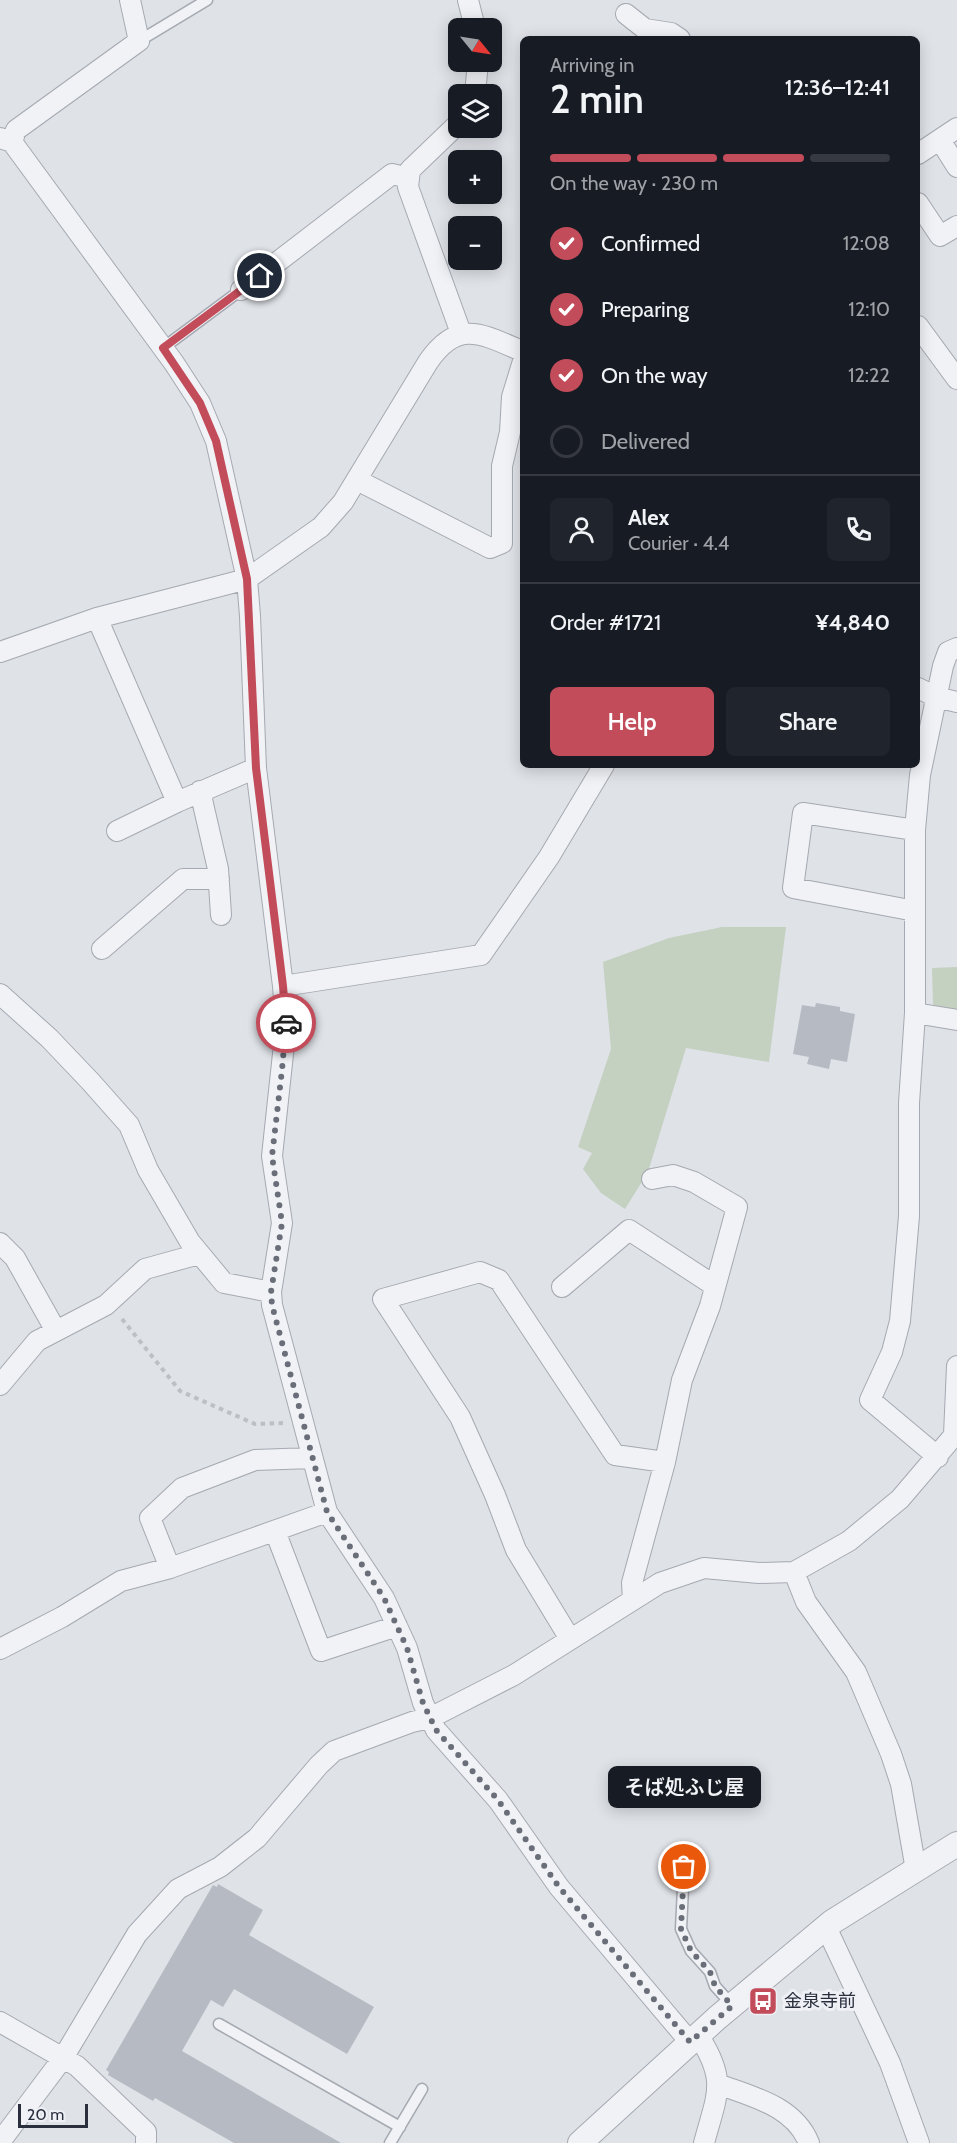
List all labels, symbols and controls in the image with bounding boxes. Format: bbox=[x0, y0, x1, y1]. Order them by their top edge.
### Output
north arrow bbox=[448, 18, 502, 72]
map controls bbox=[448, 18, 502, 270]
text: Arriving in bbox=[550, 53, 634, 77]
text: 12:36–12:41 bbox=[785, 74, 890, 101]
text: 2 min bbox=[550, 75, 644, 123]
button: layers bbox=[448, 84, 502, 138]
button: + bbox=[448, 150, 502, 204]
text: On the way · 230 m bbox=[550, 171, 718, 195]
button: − bbox=[448, 216, 502, 270]
icon: check bbox=[550, 227, 583, 260]
text: Confirmed bbox=[601, 230, 700, 257]
text: 12:08 bbox=[843, 231, 890, 255]
pin bbox=[234, 250, 285, 301]
icon: home bbox=[243, 259, 276, 292]
icon: check bbox=[550, 293, 583, 326]
text: Preparing bbox=[601, 296, 689, 323]
text: 12:10 bbox=[848, 297, 890, 321]
icon: check bbox=[550, 359, 583, 392]
text: On the way bbox=[601, 362, 708, 389]
text: 12:22 bbox=[848, 363, 890, 387]
text: Delivered bbox=[601, 428, 690, 455]
button: person bbox=[550, 498, 613, 561]
button: phone bbox=[827, 498, 890, 561]
text: Alex bbox=[628, 504, 669, 531]
text: Courier · 4.4 bbox=[628, 531, 729, 555]
text: Order #1721 bbox=[550, 609, 661, 636]
text: ¥4,840 bbox=[815, 609, 890, 636]
button: Help bbox=[550, 687, 714, 756]
button: Share bbox=[726, 687, 890, 756]
courier bbox=[256, 993, 316, 1053]
icon: car bbox=[270, 1007, 303, 1040]
callout: そば処ふじ屋 bbox=[608, 1765, 760, 1807]
text: そば処ふじ屋 bbox=[625, 1775, 745, 1799]
pin bbox=[658, 1841, 709, 1892]
icon: bag bbox=[667, 1850, 700, 1883]
bus stop icon: 金泉寺前 bbox=[747, 1985, 779, 2017]
place label: 金泉寺前 bbox=[784, 1990, 856, 2012]
scale bar bbox=[18, 2101, 88, 2128]
text: 20 m bbox=[27, 2105, 64, 2124]

